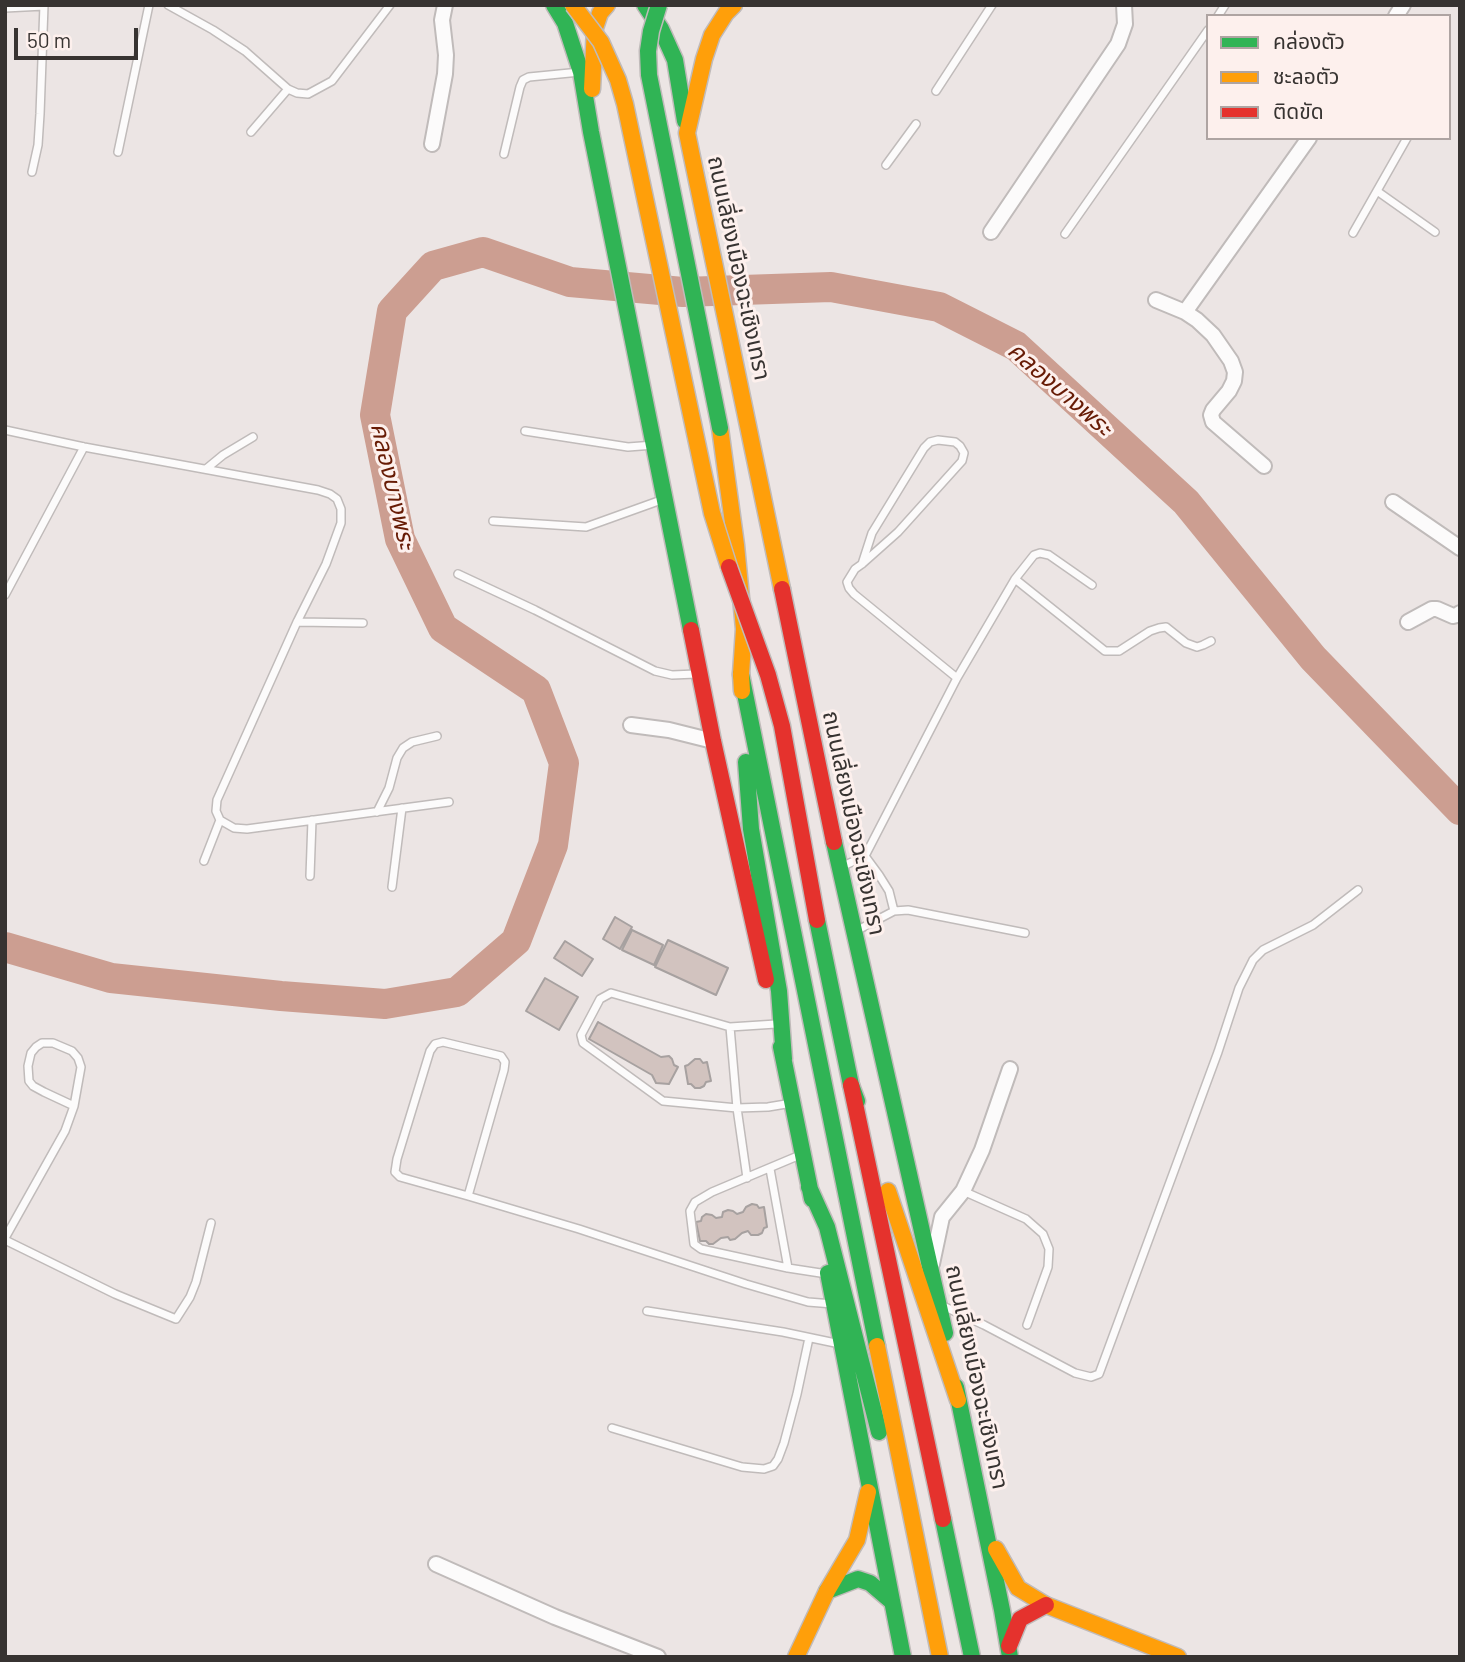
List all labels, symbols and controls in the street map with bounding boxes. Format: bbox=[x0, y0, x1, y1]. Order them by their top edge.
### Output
scale bar bbox=[18, 14, 142, 58]
legend bbox=[1206, 14, 1451, 140]
text: 50 m bbox=[27, 27, 71, 52]
text: คล่องตัว bbox=[1273, 28, 1345, 53]
text: ชะลอตัว bbox=[1273, 63, 1339, 88]
text: ติดขัด bbox=[1273, 98, 1324, 123]
street label: ถนนเลี่ยงเมืองฉะเชิงเทรา bbox=[702, 153, 776, 383]
water label: คลองบางพระ bbox=[1002, 336, 1118, 442]
water label: คลองบางพระ bbox=[364, 420, 422, 552]
street label: ถนนเลี่ยงเมืองฉะเชิงเทรา bbox=[817, 708, 891, 938]
street label: ถนนเลี่ยงเมืองฉะเชิงเทรา bbox=[940, 1262, 1014, 1492]

